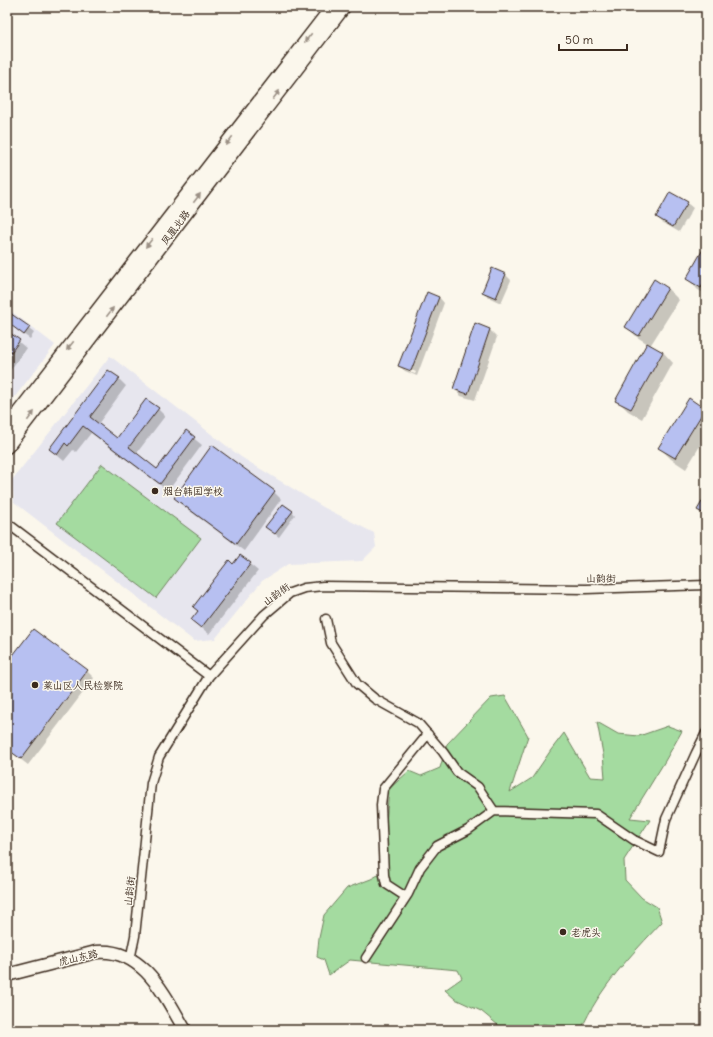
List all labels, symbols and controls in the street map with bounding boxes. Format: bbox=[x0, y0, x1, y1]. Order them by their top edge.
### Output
scale bar bbox=[559, 26, 627, 52]
one-way arrow bbox=[304, 32, 313, 43]
text: 50 m bbox=[565, 32, 594, 47]
one-way arrow bbox=[272, 90, 280, 100]
one-way arrow bbox=[224, 135, 233, 146]
one-way arrow bbox=[193, 193, 202, 204]
street label: 凤凰北路 bbox=[158, 207, 193, 247]
one-way arrow bbox=[145, 238, 153, 249]
one-way arrow bbox=[106, 307, 114, 318]
one-way arrow bbox=[65, 341, 74, 352]
one-way arrow bbox=[26, 410, 35, 421]
place label: 烟台韩国学校 bbox=[163, 485, 223, 498]
marker: 烟台韩国学校 bbox=[150, 486, 160, 496]
street label: 山韵街 bbox=[586, 572, 616, 585]
street label: 山韵街 bbox=[260, 580, 292, 608]
place label: 莱山区人民检察院 bbox=[43, 679, 123, 692]
marker: 莱山区人民检察院 bbox=[30, 680, 40, 690]
street label: 山韵街 bbox=[121, 875, 138, 907]
place label: 老虎头 bbox=[571, 926, 601, 939]
marker: 老虎头 bbox=[558, 927, 568, 937]
street label: 虎山东路 bbox=[57, 947, 99, 968]

